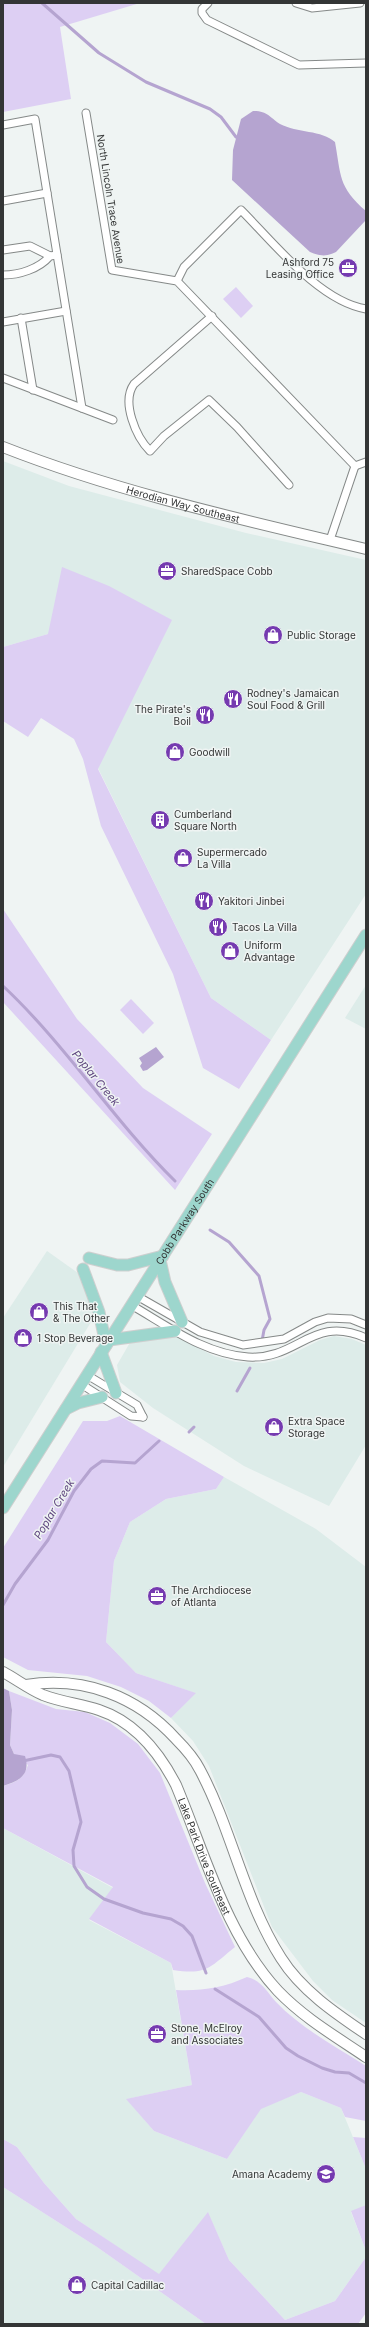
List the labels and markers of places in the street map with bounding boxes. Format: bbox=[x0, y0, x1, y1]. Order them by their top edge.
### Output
place label: Ashford 75 Leasing Office bbox=[266, 256, 334, 280]
office icon: Ashford 75 Leasing Office bbox=[337, 257, 359, 279]
office icon: SharedSpace Cobb bbox=[156, 560, 178, 582]
place label: SharedSpace Cobb bbox=[181, 565, 273, 577]
shop icon: Public Storage bbox=[262, 624, 284, 646]
place label: Public Storage bbox=[287, 629, 356, 641]
place label: Rodney's Jamaican Soul Food & Grill bbox=[247, 687, 339, 711]
restaurant icon: Rodney's Jamaican Soul Food & Grill bbox=[222, 688, 244, 710]
place label: The Pirate's Boil bbox=[135, 703, 191, 727]
restaurant icon: The Pirate's Boil bbox=[194, 704, 216, 726]
shop icon: Goodwill bbox=[164, 741, 186, 763]
place label: Goodwill bbox=[189, 746, 230, 758]
place label: Cumberland Square North bbox=[174, 808, 237, 832]
building icon: Cumberland Square North bbox=[149, 809, 171, 831]
place label: Supermercado La Villa bbox=[197, 846, 267, 870]
shop icon: Supermercado La Villa bbox=[172, 847, 194, 869]
restaurant icon: Yakitori Jinbei bbox=[193, 890, 215, 912]
place label: Yakitori Jinbei bbox=[218, 895, 284, 907]
restaurant icon: Tacos La Villa bbox=[207, 916, 229, 938]
place label: Tacos La Villa bbox=[232, 921, 297, 933]
place label: Uniform Advantage bbox=[244, 939, 295, 963]
shop icon: Uniform Advantage bbox=[219, 940, 241, 962]
place label: This That & The Other bbox=[53, 1300, 110, 1324]
shop icon: This That & The Other bbox=[28, 1301, 50, 1323]
shop icon: 1 Stop Beverage bbox=[12, 1327, 34, 1349]
place label: 1 Stop Beverage bbox=[37, 1332, 113, 1344]
place label: Extra Space Storage bbox=[288, 1415, 345, 1439]
shop icon: Extra Space Storage bbox=[263, 1416, 285, 1438]
place label: The Archdiocese of Atlanta bbox=[171, 1584, 251, 1608]
office icon: The Archdiocese of Atlanta bbox=[146, 1585, 168, 1607]
place label: Stone, McElroy and Associates bbox=[171, 2022, 243, 2046]
office icon: Stone, McElroy and Associates bbox=[146, 2023, 168, 2045]
school or university icon: Amana Academy bbox=[315, 2163, 337, 2185]
place label: Amana Academy bbox=[232, 2168, 312, 2180]
shop icon: Capital Cadillac bbox=[66, 2274, 88, 2296]
place label: Capital Cadillac bbox=[91, 2279, 165, 2291]

